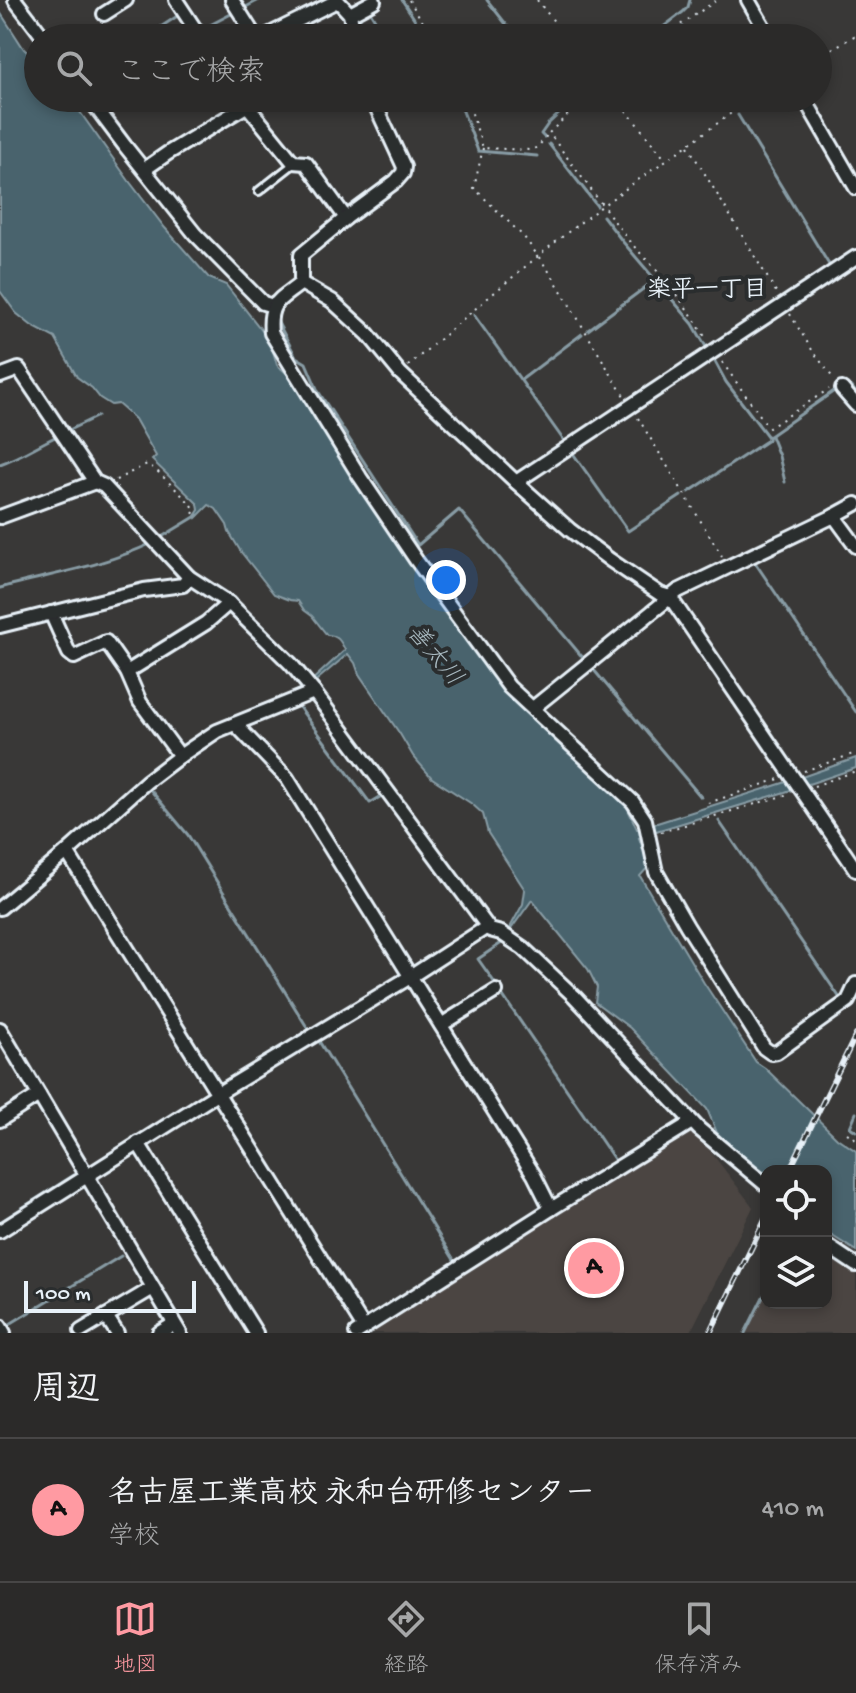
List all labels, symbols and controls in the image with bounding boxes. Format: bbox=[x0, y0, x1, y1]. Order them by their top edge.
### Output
search box bbox=[24, 24, 832, 112]
icon: search bbox=[52, 46, 96, 90]
text: ここで検索 bbox=[116, 57, 266, 92]
district label: 楽平一丁目 bbox=[647, 276, 767, 306]
your location bbox=[426, 560, 466, 600]
water label: 善太川 bbox=[399, 619, 468, 693]
map controls bbox=[760, 1165, 832, 1309]
button: locate bbox=[760, 1165, 832, 1237]
button: layers bbox=[760, 1237, 832, 1309]
pin: A bbox=[568, 1238, 620, 1298]
scale bar bbox=[24, 1277, 196, 1313]
text: 100 m bbox=[36, 1282, 91, 1308]
text: 周辺 bbox=[32, 1372, 100, 1412]
text: 名古屋工業高校 永和台研修センター bbox=[108, 1478, 595, 1513]
text: A bbox=[50, 1495, 66, 1526]
text: 410 m bbox=[762, 1495, 824, 1526]
text: 学校 bbox=[108, 1523, 160, 1554]
tab: 地図 bbox=[113, 1597, 157, 1680]
tab: 経路 bbox=[384, 1597, 428, 1680]
tab: 保存済み bbox=[655, 1597, 743, 1680]

